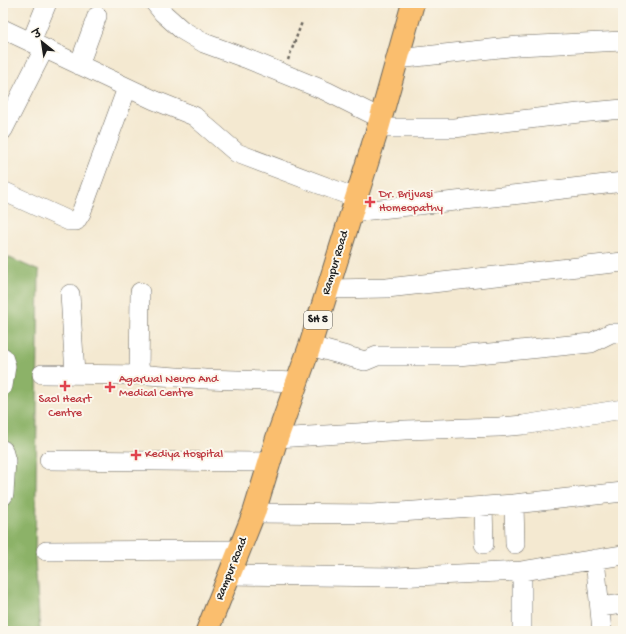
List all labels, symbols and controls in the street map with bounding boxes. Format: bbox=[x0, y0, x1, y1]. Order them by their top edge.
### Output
north arrow bbox=[22, 22, 62, 62]
text: उ bbox=[30, 26, 46, 43]
place label: Dr. Brijvasi Homeopathy bbox=[378, 188, 443, 216]
marker: Dr. Brijvasi Homeopathy bbox=[364, 196, 376, 208]
street label: Rampur Road bbox=[320, 228, 353, 297]
road number: SH 5 bbox=[304, 311, 332, 329]
place label: Agarwal Neuro And Medical Centre bbox=[119, 373, 219, 401]
marker: Saol Heart Centre bbox=[59, 380, 71, 392]
marker: Agarwal Neuro And Medical Centre bbox=[104, 381, 116, 393]
place label: Saol Heart Centre bbox=[39, 393, 92, 421]
place label: Kediya Hospital bbox=[145, 448, 223, 462]
marker: Kediya Hospital bbox=[130, 449, 142, 461]
street label: Rampur Road bbox=[213, 535, 251, 602]

